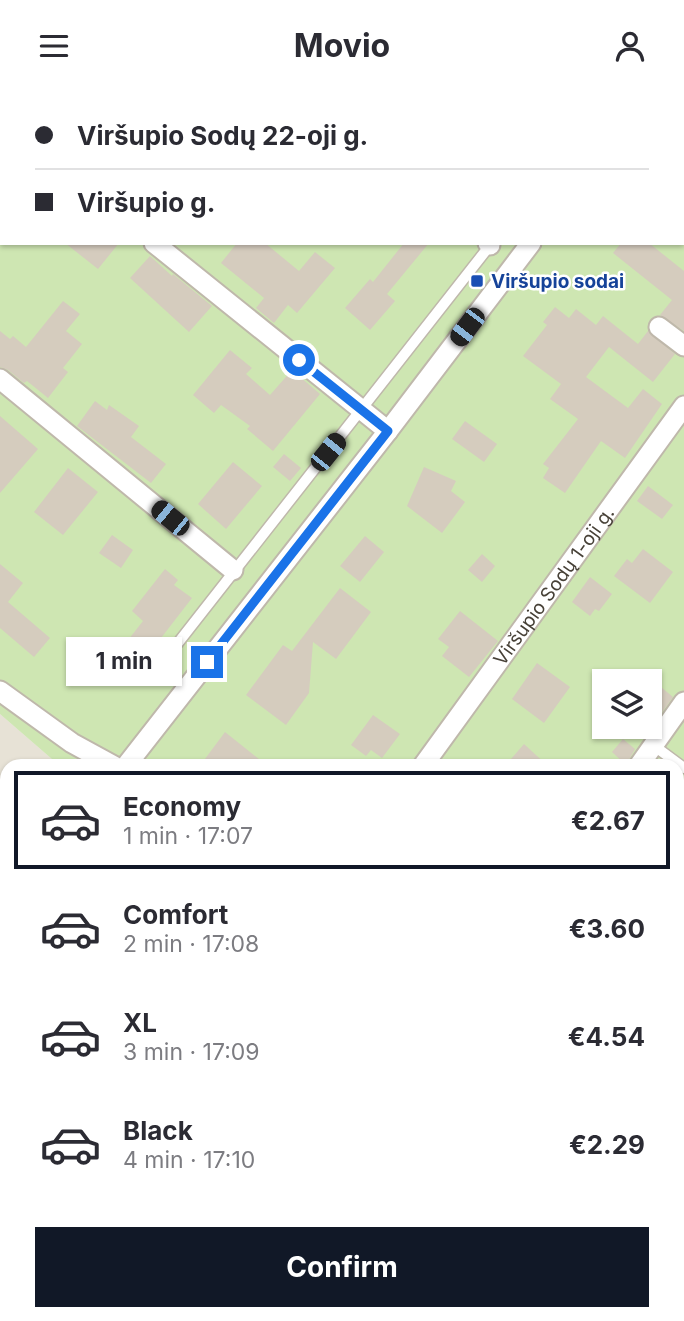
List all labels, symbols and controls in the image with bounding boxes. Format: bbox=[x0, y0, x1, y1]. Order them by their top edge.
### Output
text: Movio bbox=[294, 26, 390, 65]
icon: menu bbox=[35, 27, 73, 65]
icon: person bbox=[611, 27, 649, 65]
text: Viršupio Sodų 22-oji g. bbox=[77, 120, 368, 151]
text: Viršupio g. bbox=[77, 187, 215, 218]
place label: Viršupio sodai bbox=[491, 270, 624, 293]
marker: Viršupio sodai bbox=[469, 273, 485, 289]
car bbox=[446, 304, 489, 350]
route start bbox=[283, 344, 315, 376]
car bbox=[307, 429, 350, 475]
car bbox=[148, 497, 193, 539]
street label: Viršupio Sodų 1-oji g. bbox=[488, 502, 619, 670]
callout: 1 min bbox=[67, 637, 182, 687]
route end bbox=[191, 646, 223, 678]
text: 1 min bbox=[96, 647, 152, 675]
map controls bbox=[592, 669, 662, 739]
button: layers bbox=[592, 669, 662, 739]
icon: car bbox=[39, 789, 102, 852]
text: Economy bbox=[123, 791, 241, 822]
text: €2.67 bbox=[571, 805, 645, 836]
text: 1 min · 17:07 bbox=[123, 822, 253, 850]
icon: car bbox=[39, 897, 102, 960]
text: Comfort bbox=[123, 899, 228, 930]
text: €3.60 bbox=[569, 913, 645, 944]
text: 2 min · 17:08 bbox=[123, 930, 259, 958]
icon: car bbox=[39, 1005, 102, 1068]
text: XL bbox=[123, 1007, 157, 1038]
text: €4.54 bbox=[568, 1021, 645, 1052]
text: 3 min · 17:09 bbox=[123, 1038, 260, 1066]
icon: car bbox=[39, 1113, 102, 1176]
text: Black bbox=[123, 1115, 193, 1146]
text: €2.29 bbox=[569, 1129, 645, 1160]
text: 4 min · 17:10 bbox=[123, 1146, 255, 1174]
button: Confirm bbox=[35, 1227, 649, 1307]

